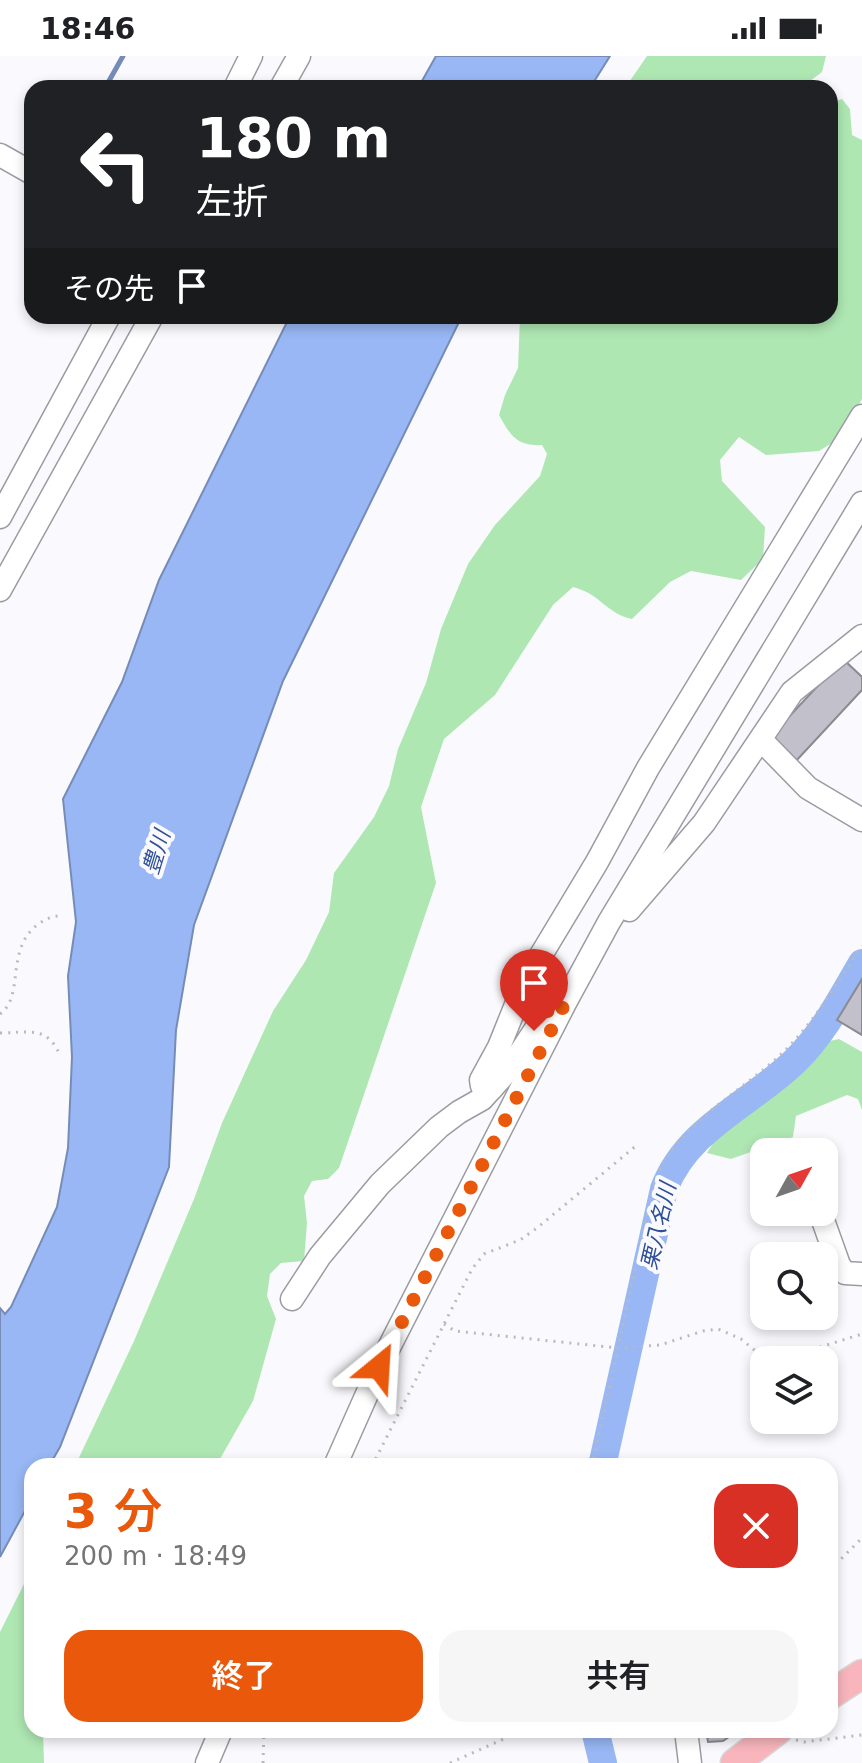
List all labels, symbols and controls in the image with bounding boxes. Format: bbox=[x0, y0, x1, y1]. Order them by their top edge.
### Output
text: 18:46 bbox=[40, 11, 136, 46]
text: 180 m bbox=[196, 105, 391, 170]
icon: left bbox=[64, 112, 168, 216]
text: 左折 bbox=[196, 181, 268, 222]
icon: arrive bbox=[170, 264, 214, 308]
text: その先 bbox=[64, 271, 154, 306]
water label: 豊川 bbox=[138, 826, 175, 877]
pin bbox=[500, 949, 568, 1031]
icon: arrive bbox=[512, 961, 556, 1005]
north arrow bbox=[750, 1138, 838, 1226]
map controls bbox=[750, 1138, 838, 1434]
water label: 栗八名川 bbox=[636, 1178, 681, 1272]
button: search bbox=[750, 1242, 838, 1330]
position arrow bbox=[337, 1325, 421, 1409]
button: layers bbox=[750, 1346, 838, 1434]
text: 3 分 bbox=[64, 1483, 162, 1539]
button: close bbox=[714, 1484, 798, 1568]
text: 200 m · 18:49 bbox=[64, 1541, 247, 1571]
button: 終了 bbox=[64, 1630, 423, 1722]
button: 共有 bbox=[439, 1630, 798, 1722]

